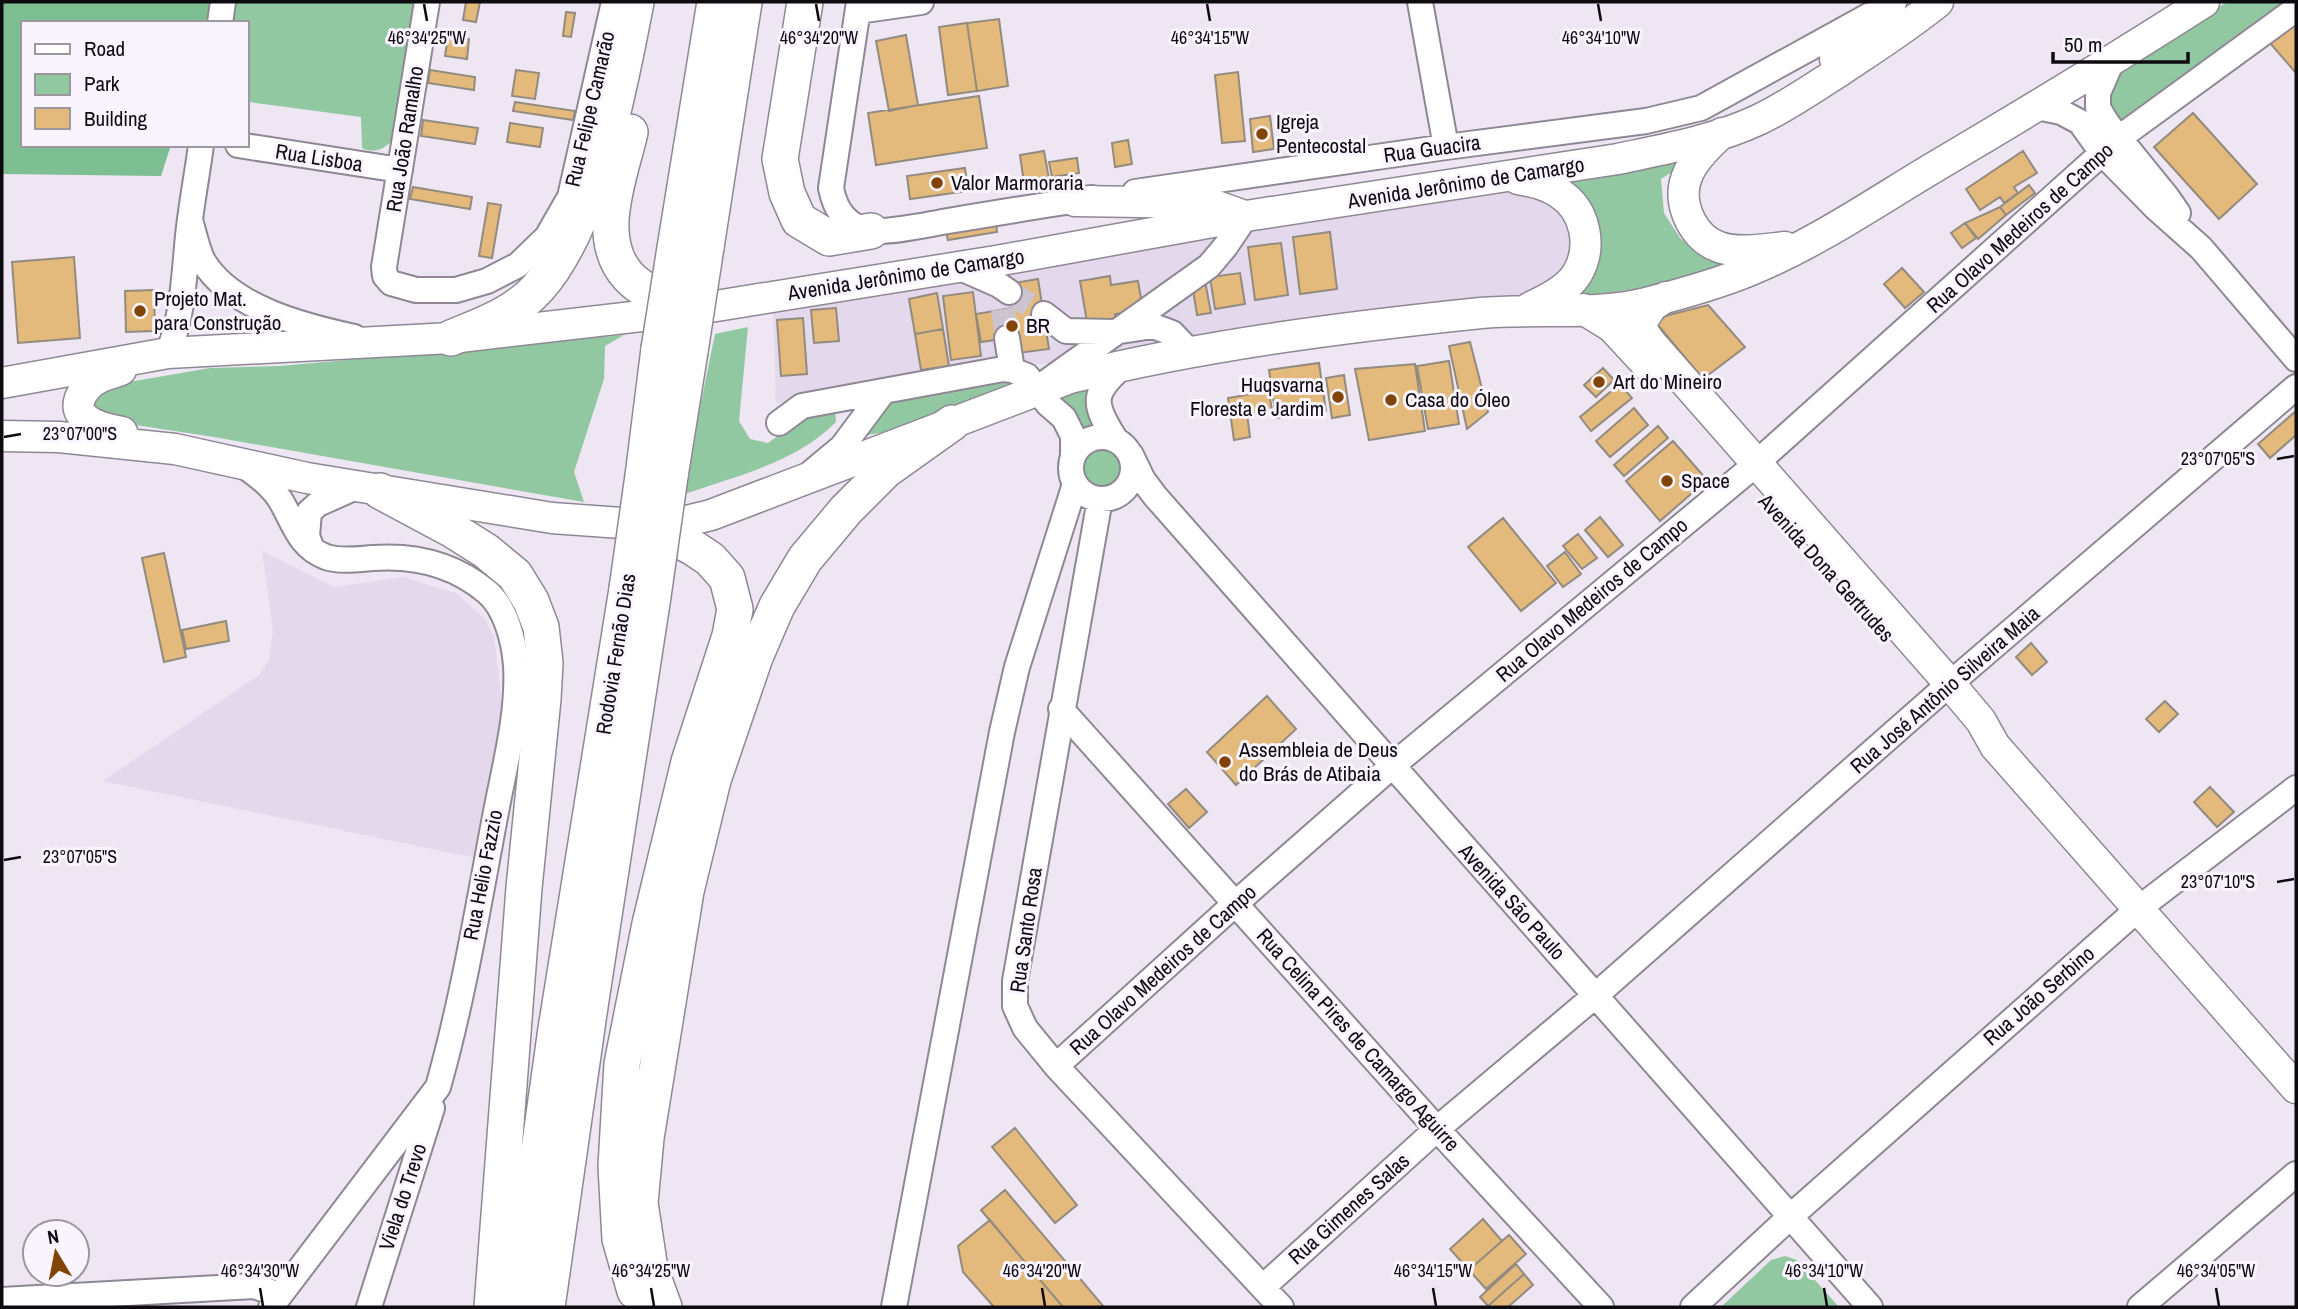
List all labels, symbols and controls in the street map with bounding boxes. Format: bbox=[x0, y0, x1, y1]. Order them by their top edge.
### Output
legend bbox=[21, 21, 248, 147]
scale bar bbox=[2053, 21, 2188, 65]
text: 46°34'25"W bbox=[388, 25, 466, 50]
text: 46°34'20"W bbox=[780, 25, 858, 50]
text: 46°34'15"W bbox=[1171, 25, 1249, 50]
text: 46°34'10"W bbox=[1562, 25, 1640, 50]
street label: Rua Felipe Camarão bbox=[558, 28, 622, 190]
text: 50 m bbox=[2064, 30, 2102, 59]
text: Road bbox=[84, 34, 125, 63]
street label: Rua João Ramalho bbox=[379, 64, 430, 214]
text: Park bbox=[84, 69, 120, 98]
text: Building bbox=[84, 104, 148, 133]
place label: Igreja Pentecostal bbox=[1276, 107, 1366, 160]
marker: Igreja Pentecostal bbox=[1254, 126, 1270, 142]
street label: Rua Guacira bbox=[1382, 127, 1483, 170]
street label: Rua Lisboa bbox=[273, 136, 365, 179]
street label: Rua Olavo Medeiros de Campo bbox=[1920, 136, 2119, 319]
street label: Avenida Jerônimo de Camargo bbox=[1345, 149, 1586, 216]
place label: Valor Marmoraria bbox=[951, 168, 1084, 197]
marker: Valor Marmoraria bbox=[929, 175, 945, 191]
street label: Avenida Jerônimo de Camargo bbox=[785, 241, 1026, 308]
place label: Projeto Mat. para Construção bbox=[154, 284, 281, 337]
marker: Projeto Mat. para Construção bbox=[132, 303, 148, 319]
place label: BR bbox=[1026, 311, 1050, 340]
marker: BR bbox=[1004, 318, 1020, 334]
place label: Art do Mineiro bbox=[1612, 367, 1722, 396]
place label: Huqsvarna Floresta e Jardim bbox=[1190, 370, 1324, 423]
marker: Art do Mineiro bbox=[1591, 374, 1607, 390]
place label: Casa do Óleo bbox=[1405, 385, 1510, 414]
marker: Huqsvarna Floresta e Jardim bbox=[1330, 389, 1346, 405]
marker: Casa do Óleo bbox=[1383, 392, 1399, 408]
text: 23°07'00"S bbox=[43, 421, 117, 446]
text: 23°07'05"S bbox=[2181, 446, 2255, 471]
place label: Space bbox=[1681, 466, 1730, 495]
marker: Space bbox=[1659, 473, 1675, 489]
street label: Avenida Dona Gertrudes bbox=[1751, 487, 1901, 648]
street label: Rua Olavo Medeiros de Campo bbox=[1490, 511, 1694, 689]
street label: Rodovia Fernão Dias bbox=[588, 571, 643, 737]
street label: Rua José Antônio Silveira Maia bbox=[1844, 599, 2046, 780]
place label: Assembleia de Deus do Brás de Atibaia bbox=[1238, 735, 1398, 788]
marker: Assembleia de Deus do Brás de Atibaia bbox=[1217, 754, 1233, 770]
street label: Rua Helio Fazzio bbox=[456, 807, 509, 943]
street label: Avenida São Paulo bbox=[1452, 837, 1572, 966]
text: 23°07'05"S bbox=[43, 844, 117, 869]
street label: Rua Santo Rosa bbox=[1002, 865, 1049, 995]
text: 23°07'10"S bbox=[2181, 869, 2255, 894]
street label: Rua Olavo Medeiros de Campo bbox=[1063, 878, 1262, 1061]
street label: Rua Celina Pires de Camargo Aguirre bbox=[1250, 922, 1467, 1157]
street label: Rua João Serbino bbox=[1977, 939, 2101, 1052]
street label: Viela do Trevo bbox=[372, 1140, 433, 1254]
street label: Rua Gimenes Salas bbox=[1282, 1146, 1416, 1271]
north arrow bbox=[21, 1218, 91, 1288]
text: N bbox=[45, 1222, 61, 1250]
text: 46°34'30"W bbox=[221, 1258, 299, 1283]
text: 46°34'25"W bbox=[612, 1258, 690, 1283]
text: 46°34'20"W bbox=[1003, 1258, 1081, 1283]
text: 46°34'15"W bbox=[1394, 1258, 1472, 1283]
text: 46°34'10"W bbox=[1785, 1258, 1863, 1283]
text: 46°34'05"W bbox=[2177, 1258, 2255, 1283]

